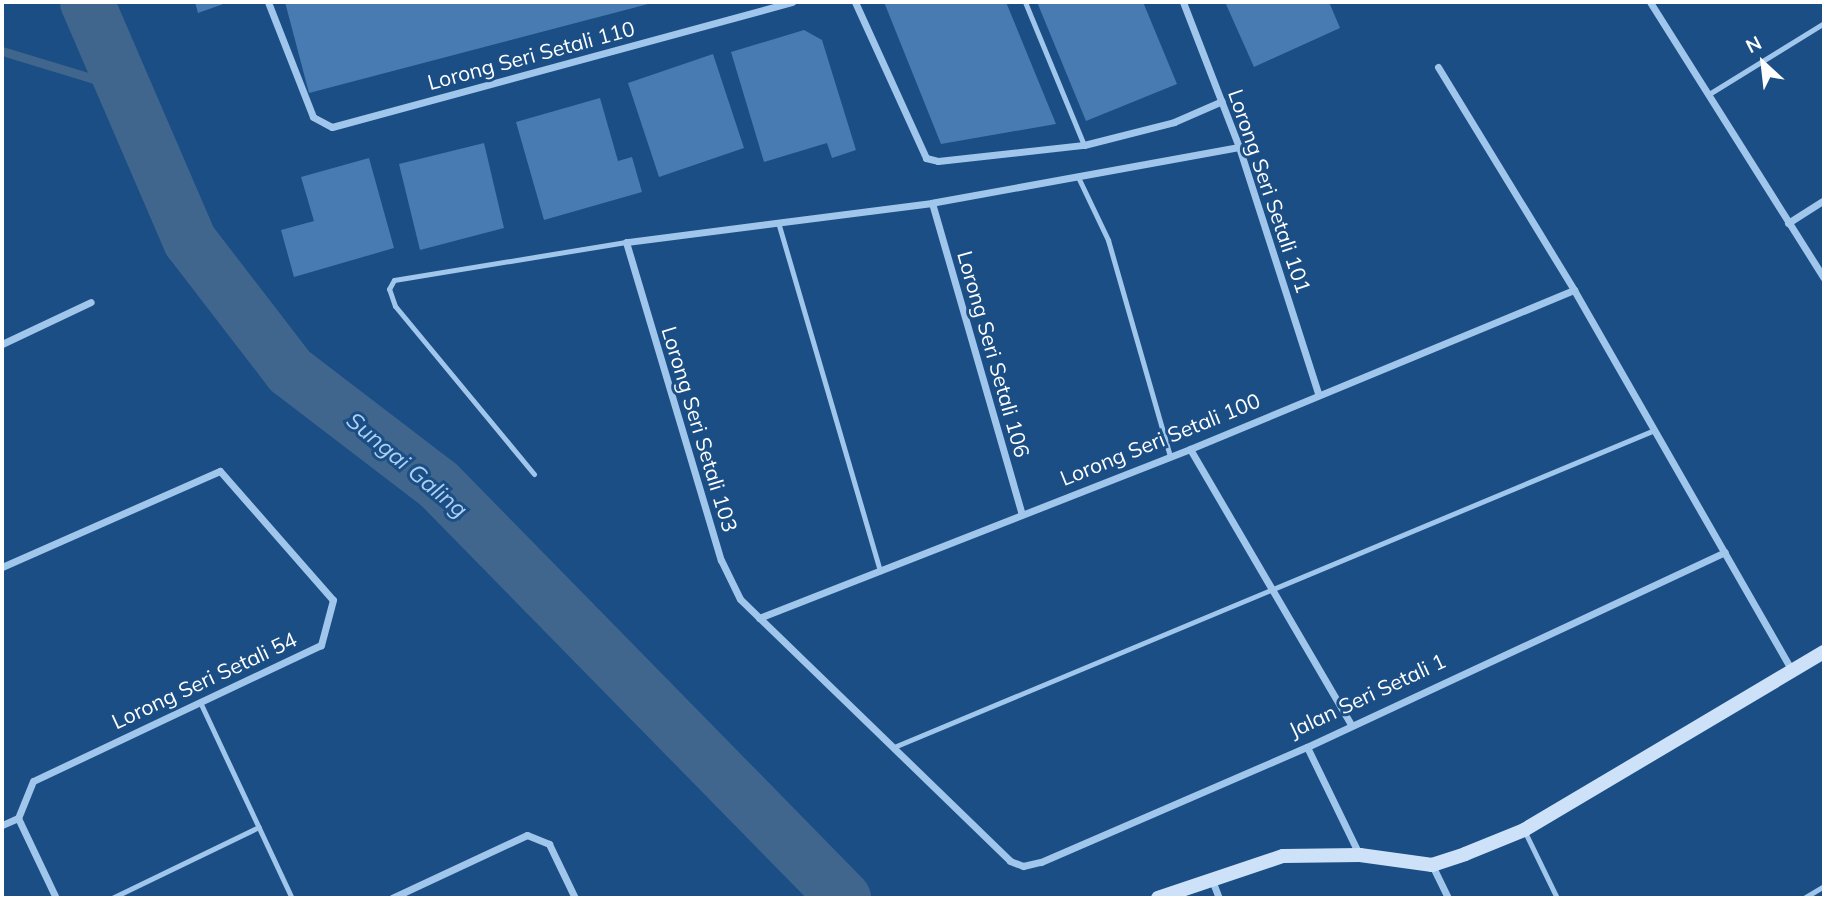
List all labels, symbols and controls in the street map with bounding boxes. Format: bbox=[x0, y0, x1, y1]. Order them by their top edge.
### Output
street label: Lorong Seri Setali 110 bbox=[425, 15, 637, 95]
north arrow bbox=[1728, 28, 1798, 98]
text: N bbox=[1742, 30, 1765, 58]
street label: Lorong Seri Setali 101 bbox=[1223, 86, 1317, 296]
street label: Lorong Seri Setali 106 bbox=[952, 248, 1036, 460]
street label: Lorong Seri Setali 103 bbox=[657, 323, 743, 535]
street label: Lorong Seri Setali 100 bbox=[1056, 387, 1264, 491]
water label: Sungai Galing bbox=[341, 406, 473, 524]
street label: Lorong Seri Setali 54 bbox=[108, 626, 300, 734]
street label: Jalan Seri Setali 1 bbox=[1285, 648, 1449, 742]

